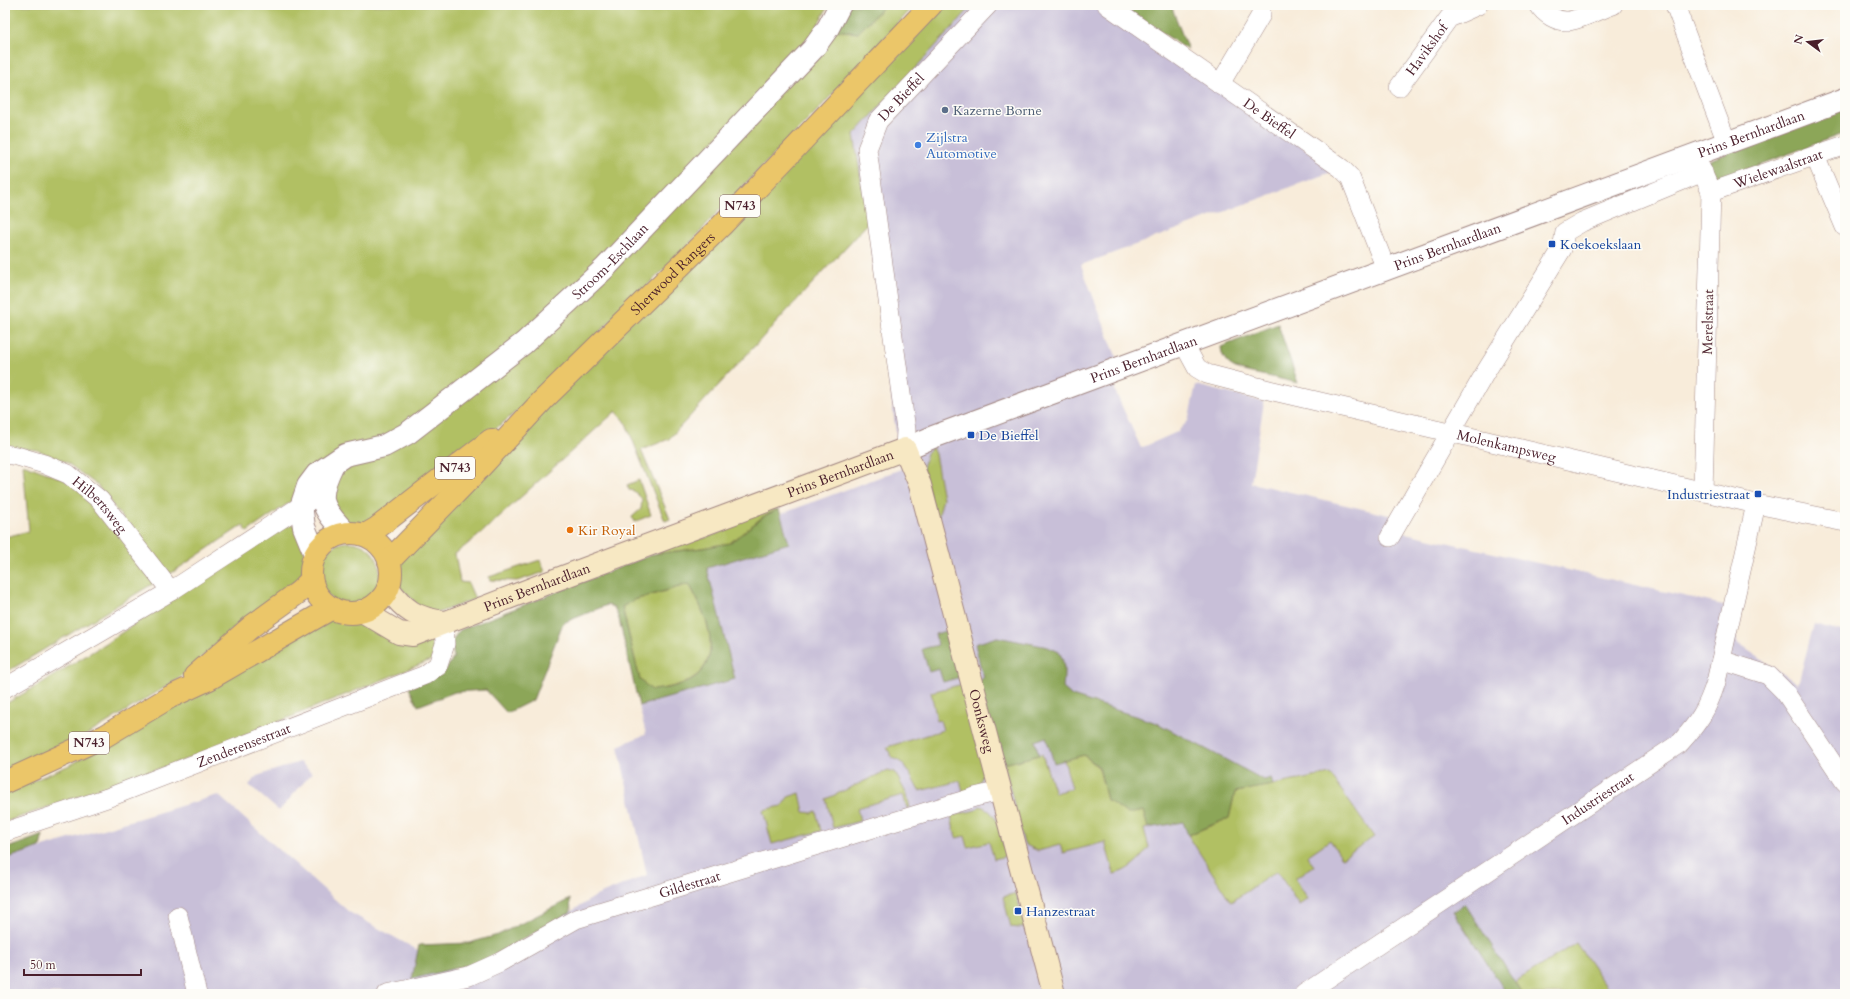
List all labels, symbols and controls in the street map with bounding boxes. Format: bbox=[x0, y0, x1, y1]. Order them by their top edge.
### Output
street label: Havikshof bbox=[1401, 17, 1454, 79]
north arrow bbox=[1788, 22, 1828, 62]
text: N bbox=[1790, 33, 1807, 46]
street label: De Bieffel bbox=[873, 68, 929, 125]
street label: De Bieffel bbox=[1240, 93, 1300, 143]
place label: Kazerne Borne bbox=[953, 101, 1042, 120]
marker: Kazerne Borne bbox=[940, 105, 950, 115]
street label: Prins Bernhardlaan bbox=[1695, 105, 1807, 162]
place label: Zijlstra Automotive bbox=[926, 128, 997, 163]
marker: Zijlstra Automotive bbox=[913, 140, 923, 150]
street label: Wielewaalstraat bbox=[1730, 144, 1826, 193]
road number: N743 bbox=[720, 195, 760, 217]
street label: Prins Bernhardlaan bbox=[1391, 218, 1504, 275]
street label: Stroom-Eschlaan bbox=[568, 219, 652, 304]
street label: Sherwood Rangers bbox=[626, 227, 719, 319]
place label: Koekoekslaan bbox=[1560, 235, 1642, 254]
marker: Koekoekslaan bbox=[1547, 239, 1557, 249]
street label: Merelstraat bbox=[1698, 289, 1718, 355]
street label: Prins Bernhardlaan bbox=[1087, 330, 1200, 387]
street label: Molenkampsweg bbox=[1455, 425, 1558, 466]
place label: De Bieffel bbox=[979, 426, 1039, 445]
marker: De Bieffel bbox=[966, 430, 976, 440]
street label: Prins Bernhardlaan bbox=[784, 445, 896, 502]
road number: N743 bbox=[435, 457, 475, 479]
street label: Hilbertsweg bbox=[68, 472, 132, 537]
place label: Industriestraat bbox=[1667, 485, 1751, 504]
marker: Industriestraat bbox=[1753, 489, 1763, 499]
place label: Kir Royal bbox=[578, 521, 636, 540]
marker: Kir Royal bbox=[565, 525, 575, 535]
street label: Prins Bernhardlaan bbox=[481, 558, 593, 616]
street label: Oonksweg bbox=[965, 687, 1000, 755]
street label: Zenderensestraat bbox=[194, 718, 294, 772]
road number: N743 bbox=[69, 732, 109, 754]
street label: Industriestraat bbox=[1558, 767, 1638, 829]
street label: Gildestraat bbox=[657, 866, 723, 903]
place label: Hanzestraat bbox=[1026, 902, 1096, 921]
marker: Hanzestraat bbox=[1013, 906, 1023, 916]
scale bar bbox=[24, 951, 141, 977]
text: 50 m bbox=[30, 957, 57, 973]

